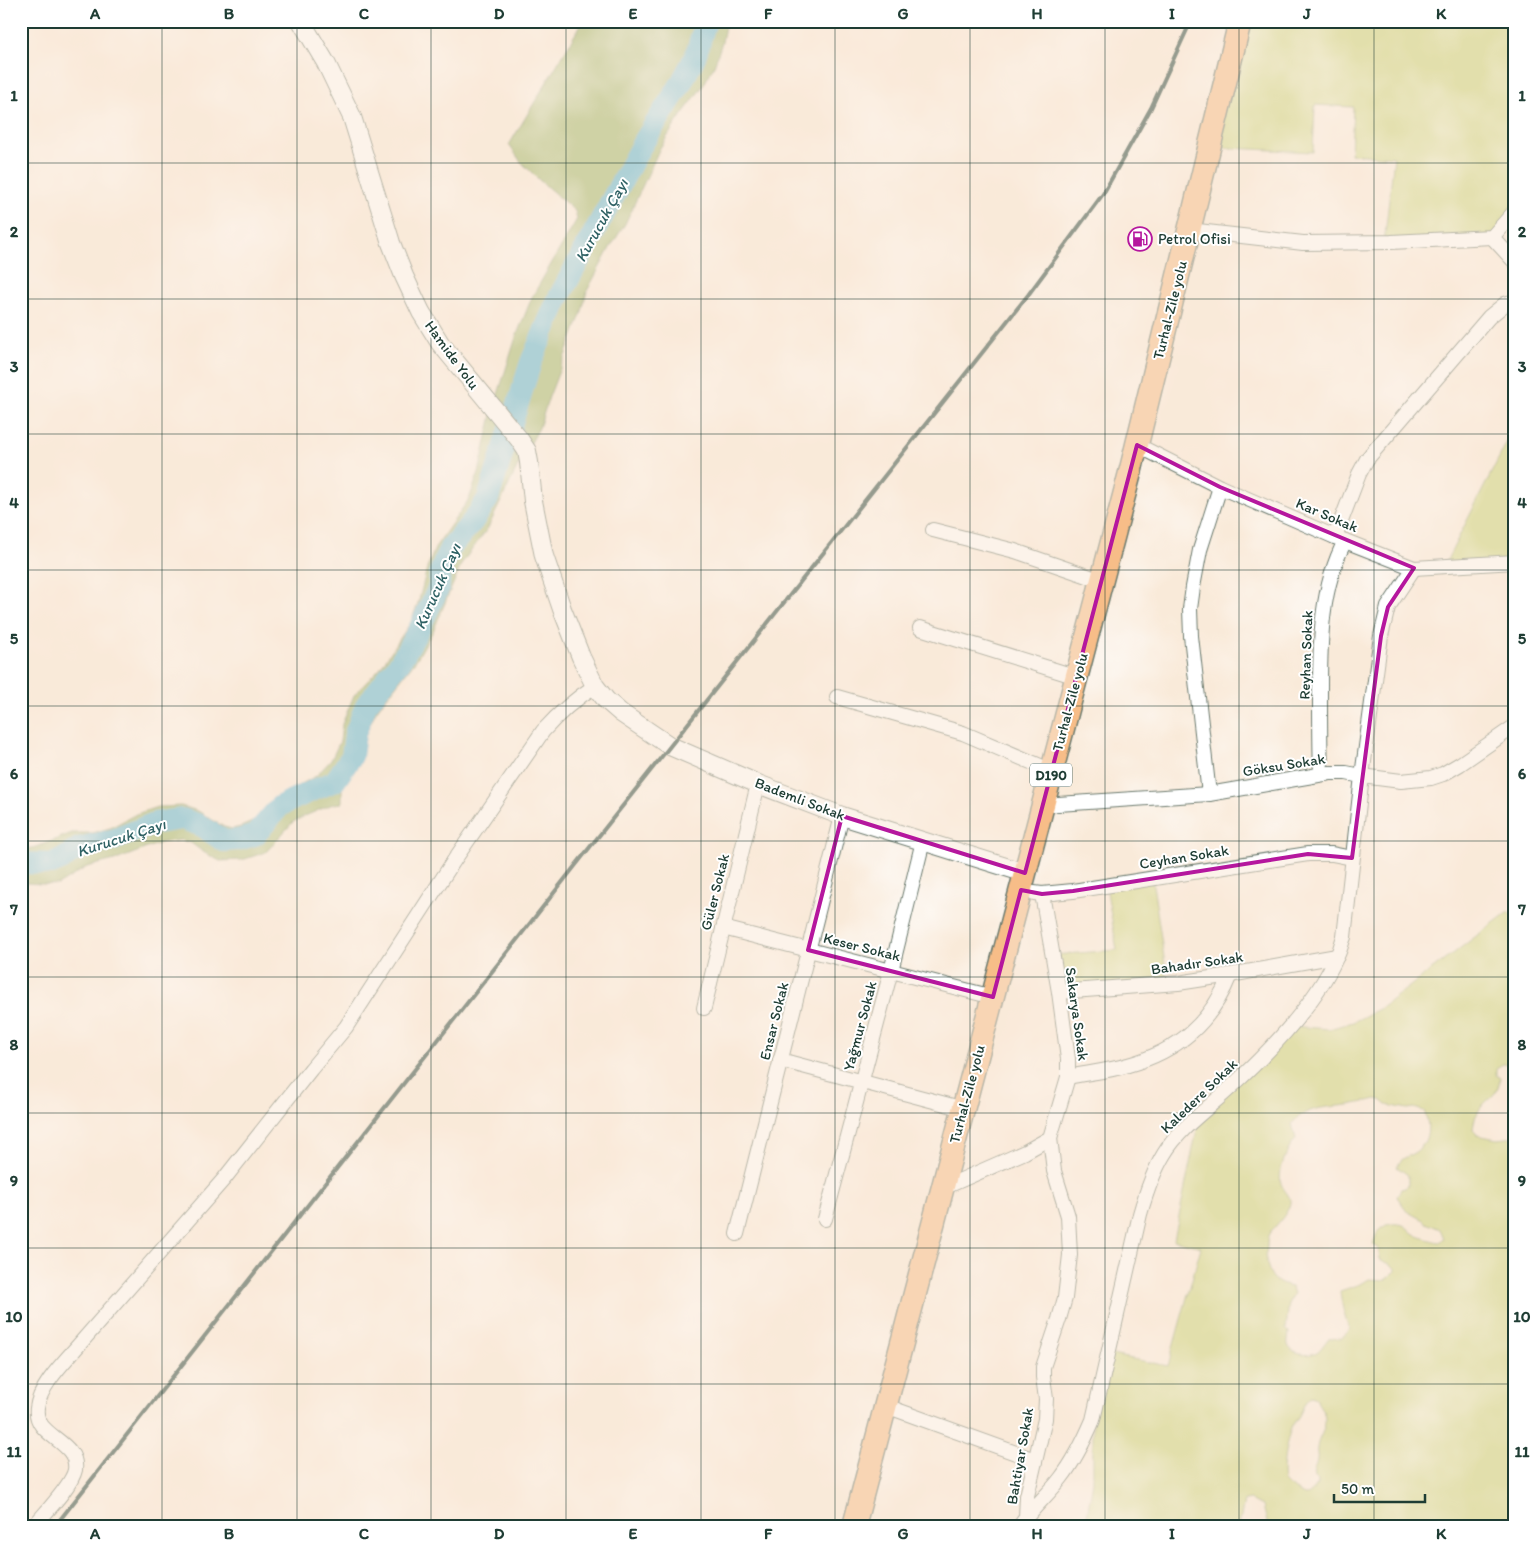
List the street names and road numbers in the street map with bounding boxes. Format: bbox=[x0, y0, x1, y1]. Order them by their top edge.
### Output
street label: Turhal-Zile yolu bbox=[1149, 258, 1191, 361]
street label: Hamide Yolu bbox=[421, 317, 483, 393]
street label: Kar Sokak bbox=[1293, 494, 1361, 536]
street label: Reyhan Sokak bbox=[1295, 610, 1317, 700]
street label: Turhal-Zile yolu bbox=[1048, 650, 1092, 753]
street label: Göksu Sokak bbox=[1241, 750, 1327, 780]
road number: D190 bbox=[1030, 764, 1072, 786]
street label: Bademli Sokak bbox=[752, 774, 848, 825]
street label: Ceyhan Sokak bbox=[1138, 841, 1230, 873]
street label: Güler Sokak bbox=[697, 852, 733, 932]
street label: Keser Sokak bbox=[822, 929, 903, 965]
street label: Bahadır Sokak bbox=[1150, 948, 1245, 978]
street label: Sakarya Sokak bbox=[1062, 966, 1093, 1062]
street label: Yağmur Sokak bbox=[839, 979, 881, 1073]
street label: Ensar Sokak bbox=[756, 980, 792, 1062]
street label: Turhal-Zile yolu bbox=[945, 1042, 989, 1145]
street label: Kaledere Sokak bbox=[1157, 1055, 1241, 1137]
street label: Bahtiyar Sokak bbox=[1003, 1406, 1037, 1506]

